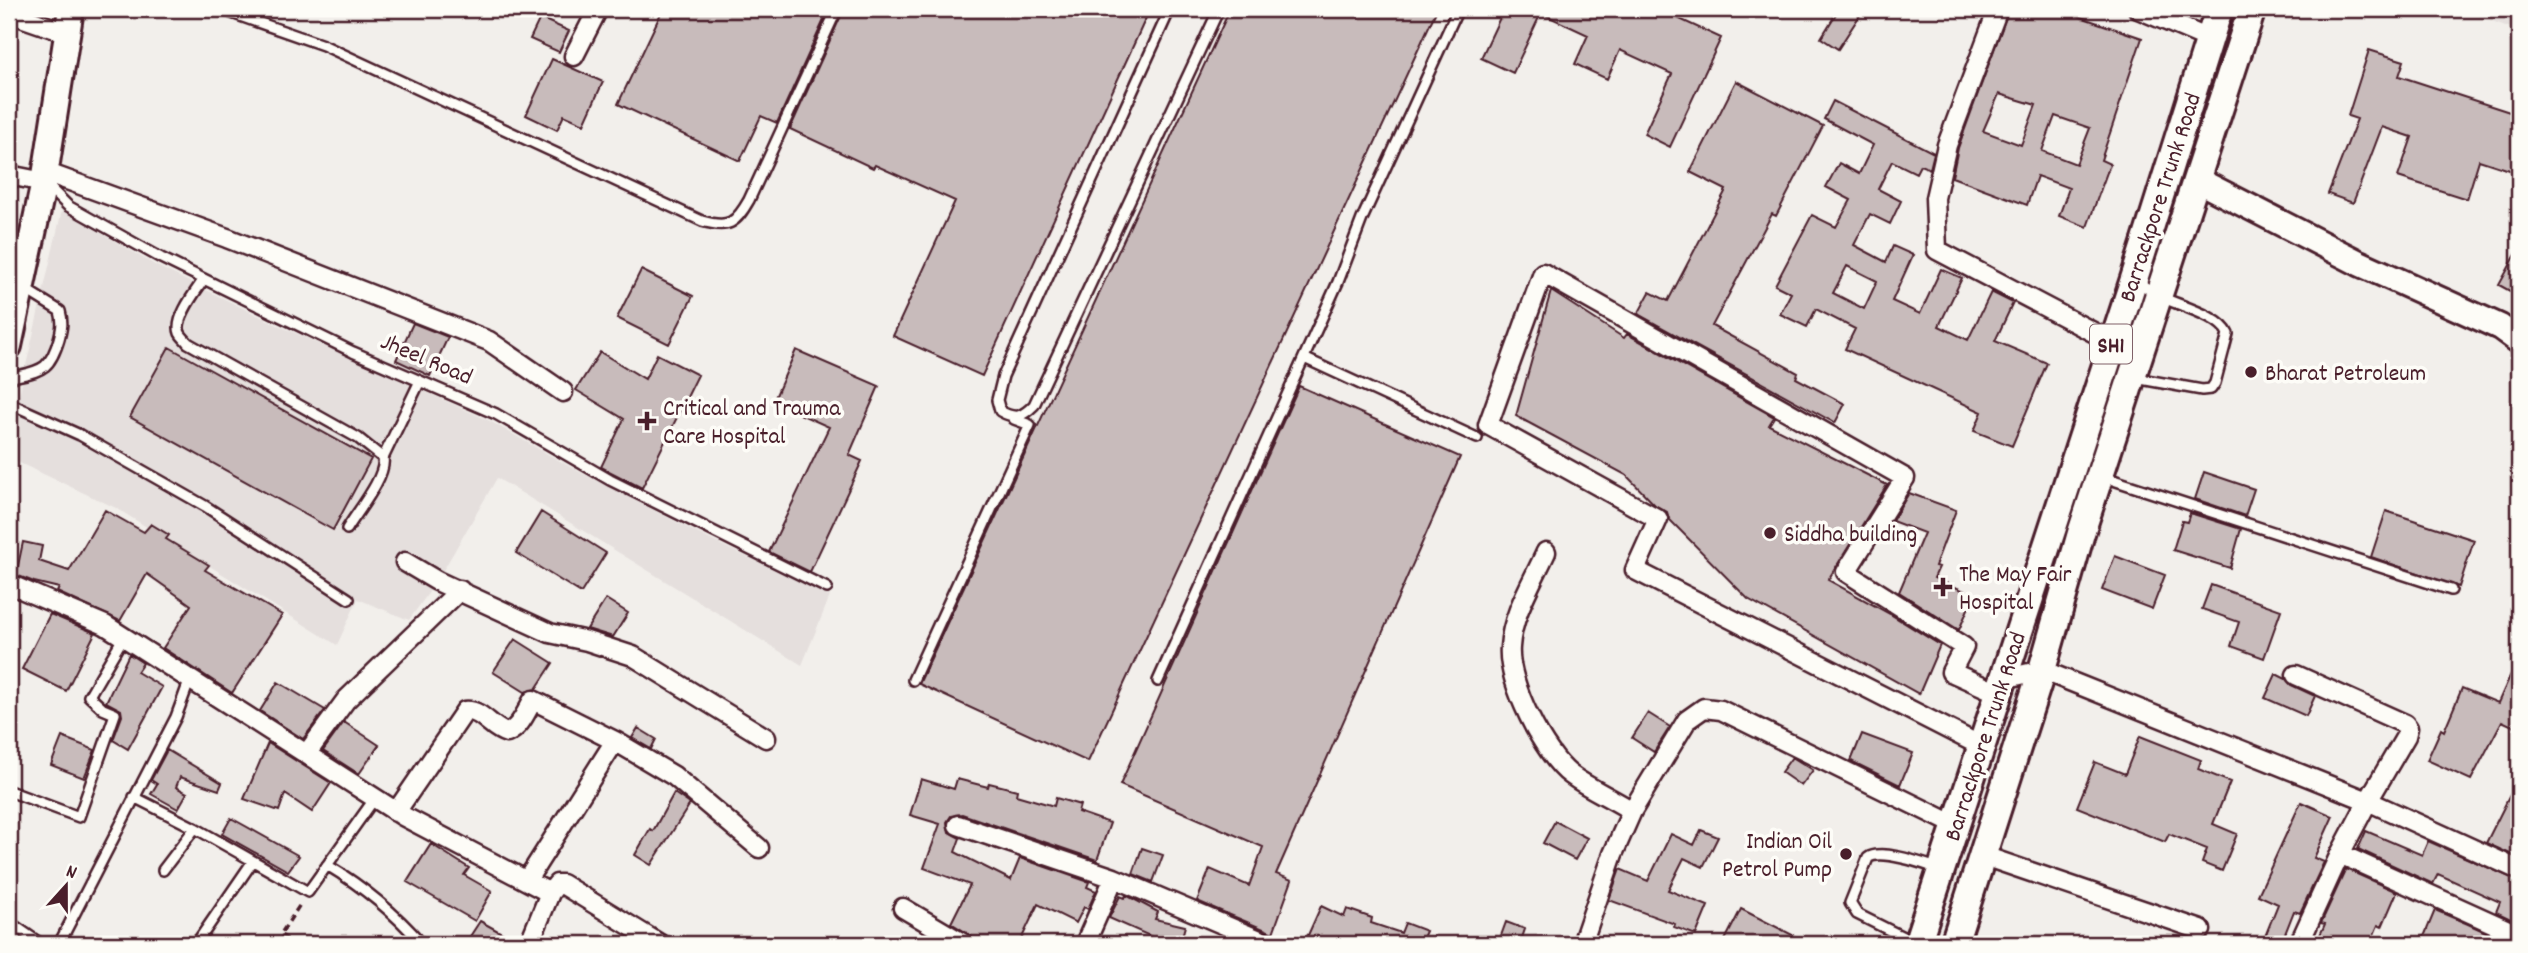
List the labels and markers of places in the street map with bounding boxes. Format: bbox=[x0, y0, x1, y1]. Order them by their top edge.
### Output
place label: Bharat Petroleum bbox=[2265, 358, 2426, 392]
marker: Bharat Petroleum bbox=[2243, 364, 2259, 380]
place label: Critical and Trauma Care Hospital bbox=[663, 393, 841, 455]
marker: Critical and Trauma Care Hospital bbox=[637, 411, 657, 431]
place label: Siddha building bbox=[1784, 519, 1917, 553]
marker: Siddha building bbox=[1762, 525, 1778, 541]
place label: The May Fair Hospital bbox=[1959, 559, 2072, 621]
marker: The May Fair Hospital bbox=[1933, 577, 1953, 597]
place label: Indian Oil Petrol Pump bbox=[1722, 826, 1832, 888]
marker: Indian Oil Petrol Pump bbox=[1838, 846, 1854, 862]

